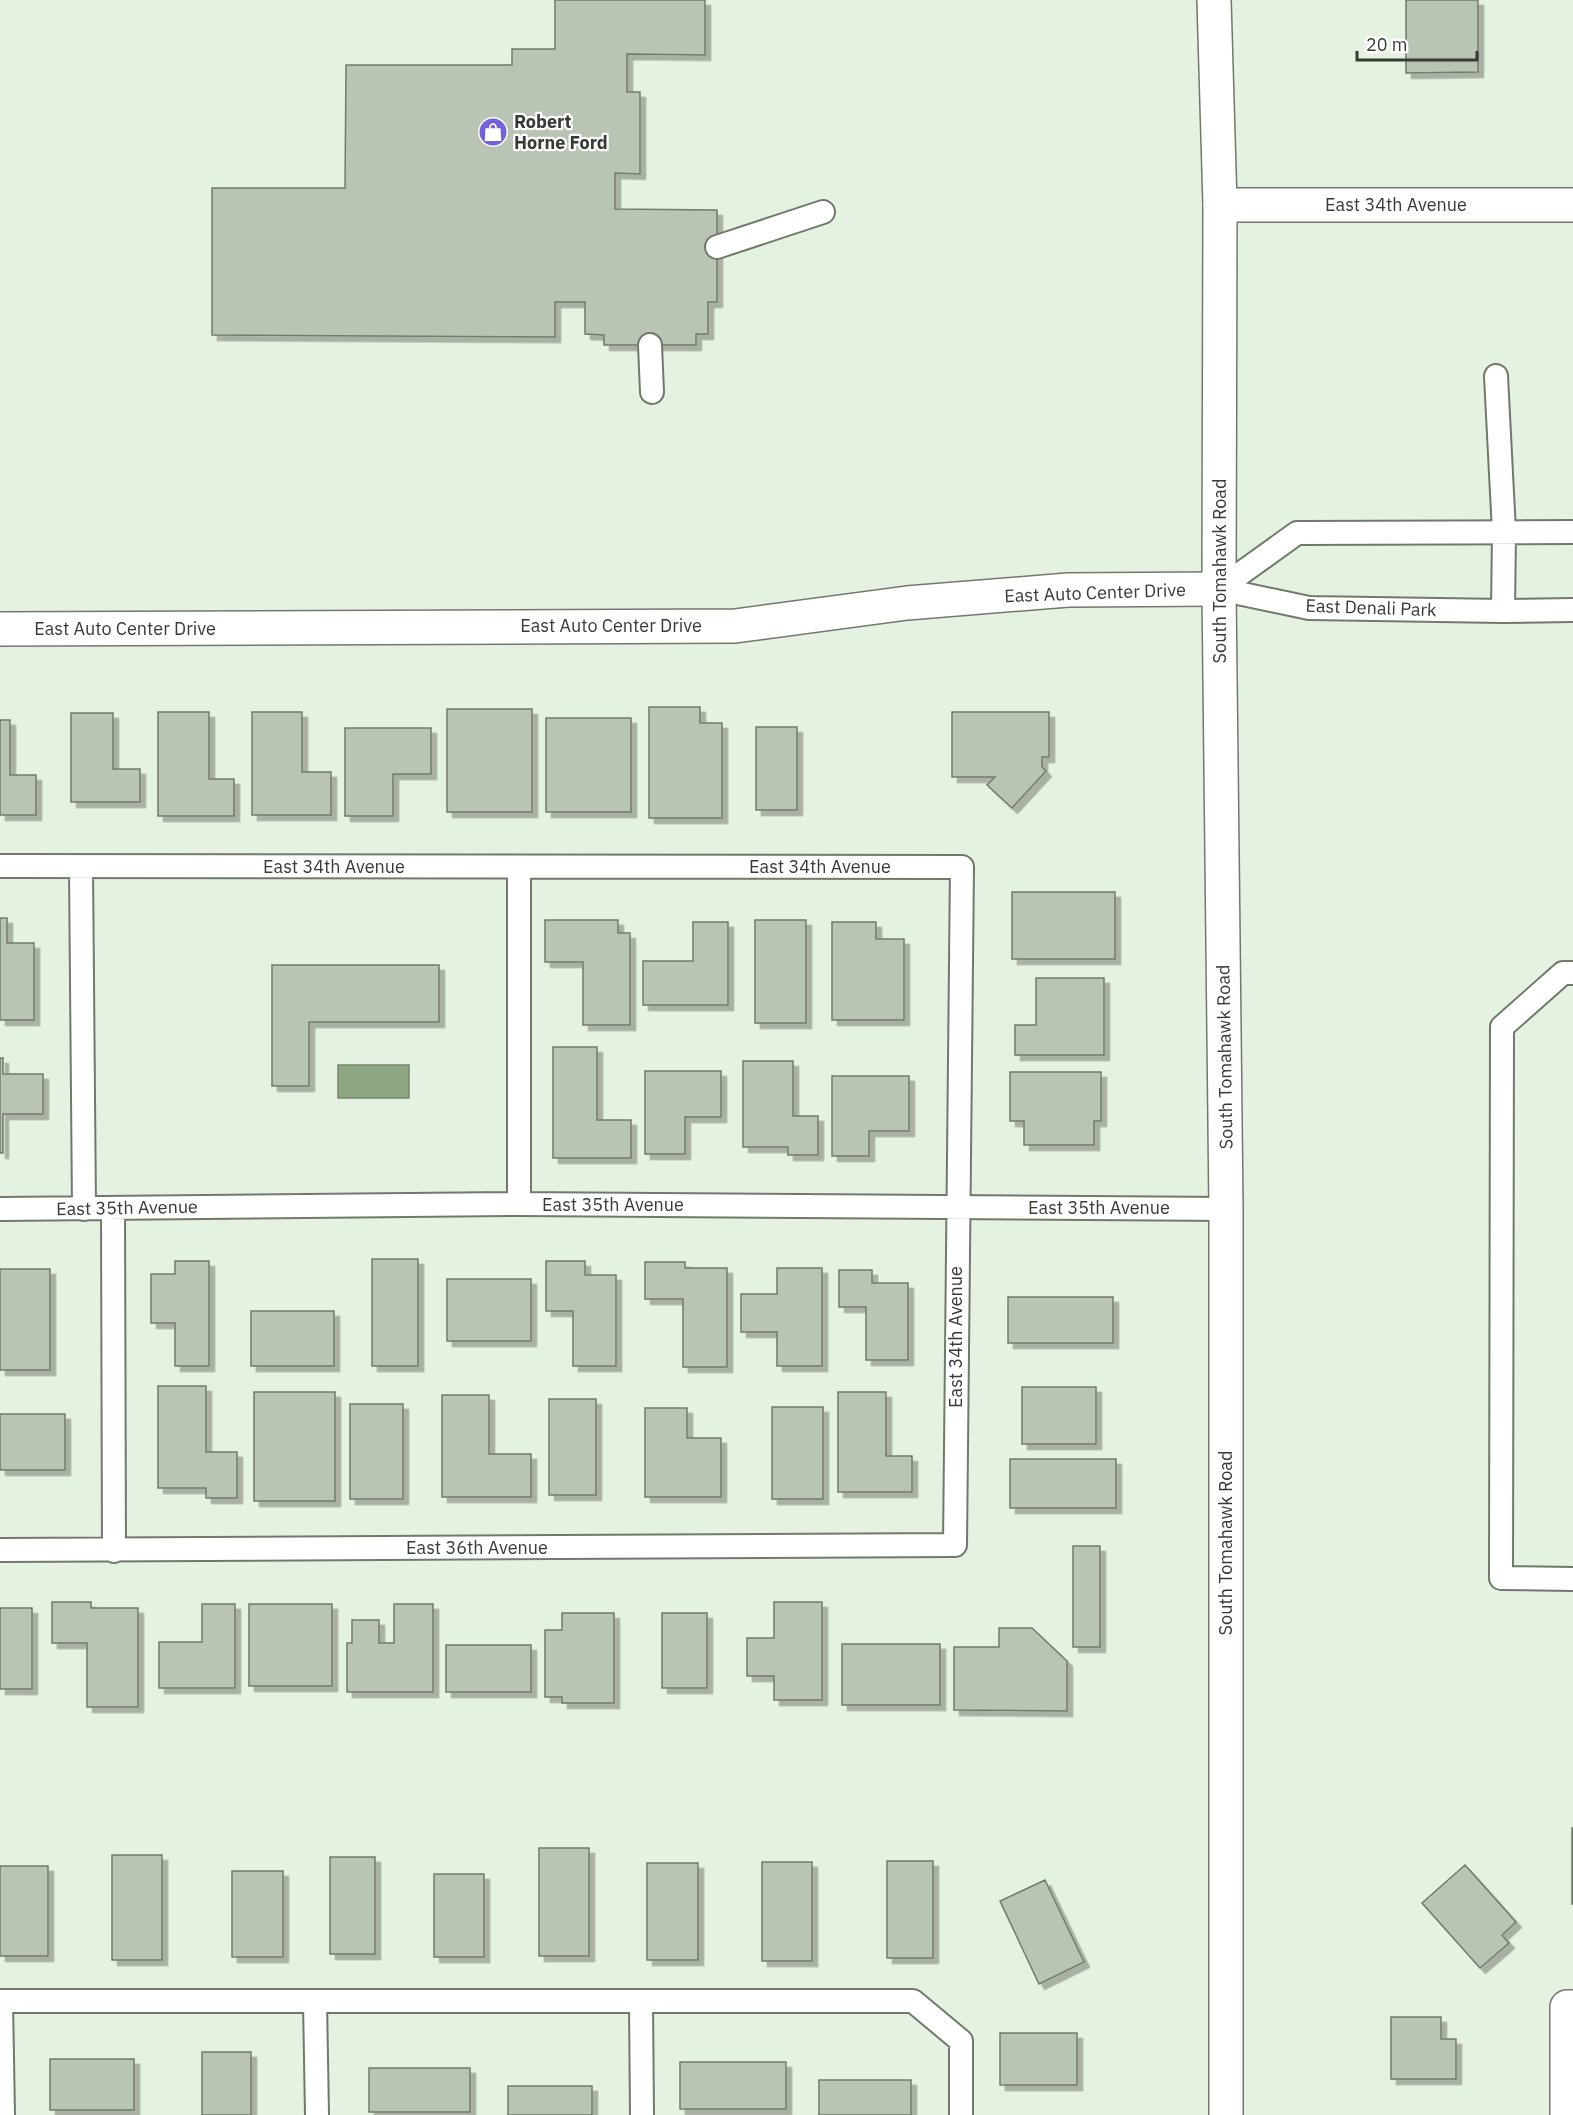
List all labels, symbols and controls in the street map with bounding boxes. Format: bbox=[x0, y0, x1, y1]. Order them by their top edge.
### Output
scale bar bbox=[1357, 24, 1477, 62]
text: 20 m bbox=[1366, 33, 1408, 56]
place label: Robert Horne Ford bbox=[514, 110, 608, 154]
shop icon: Robert Horne Ford bbox=[477, 116, 509, 148]
street label: East 34th Avenue bbox=[1325, 193, 1467, 216]
street label: South Tomahawk Road bbox=[1208, 479, 1231, 663]
street label: East Auto Center Drive bbox=[1004, 578, 1186, 607]
street label: East Denali Park bbox=[1305, 594, 1437, 621]
street label: East Auto Center Drive bbox=[520, 614, 702, 637]
street label: East Auto Center Drive bbox=[34, 617, 216, 640]
street label: East 34th Avenue bbox=[263, 855, 405, 878]
street label: East 34th Avenue bbox=[749, 855, 891, 878]
street label: South Tomahawk Road bbox=[1211, 964, 1238, 1150]
street label: East 35th Avenue bbox=[542, 1193, 684, 1216]
street label: East 35th Avenue bbox=[56, 1195, 198, 1220]
street label: East 35th Avenue bbox=[1028, 1196, 1170, 1219]
street label: East 34th Avenue bbox=[944, 1266, 967, 1408]
street label: South Tomahawk Road bbox=[1214, 1451, 1237, 1635]
street label: East 36th Avenue bbox=[406, 1536, 548, 1559]

